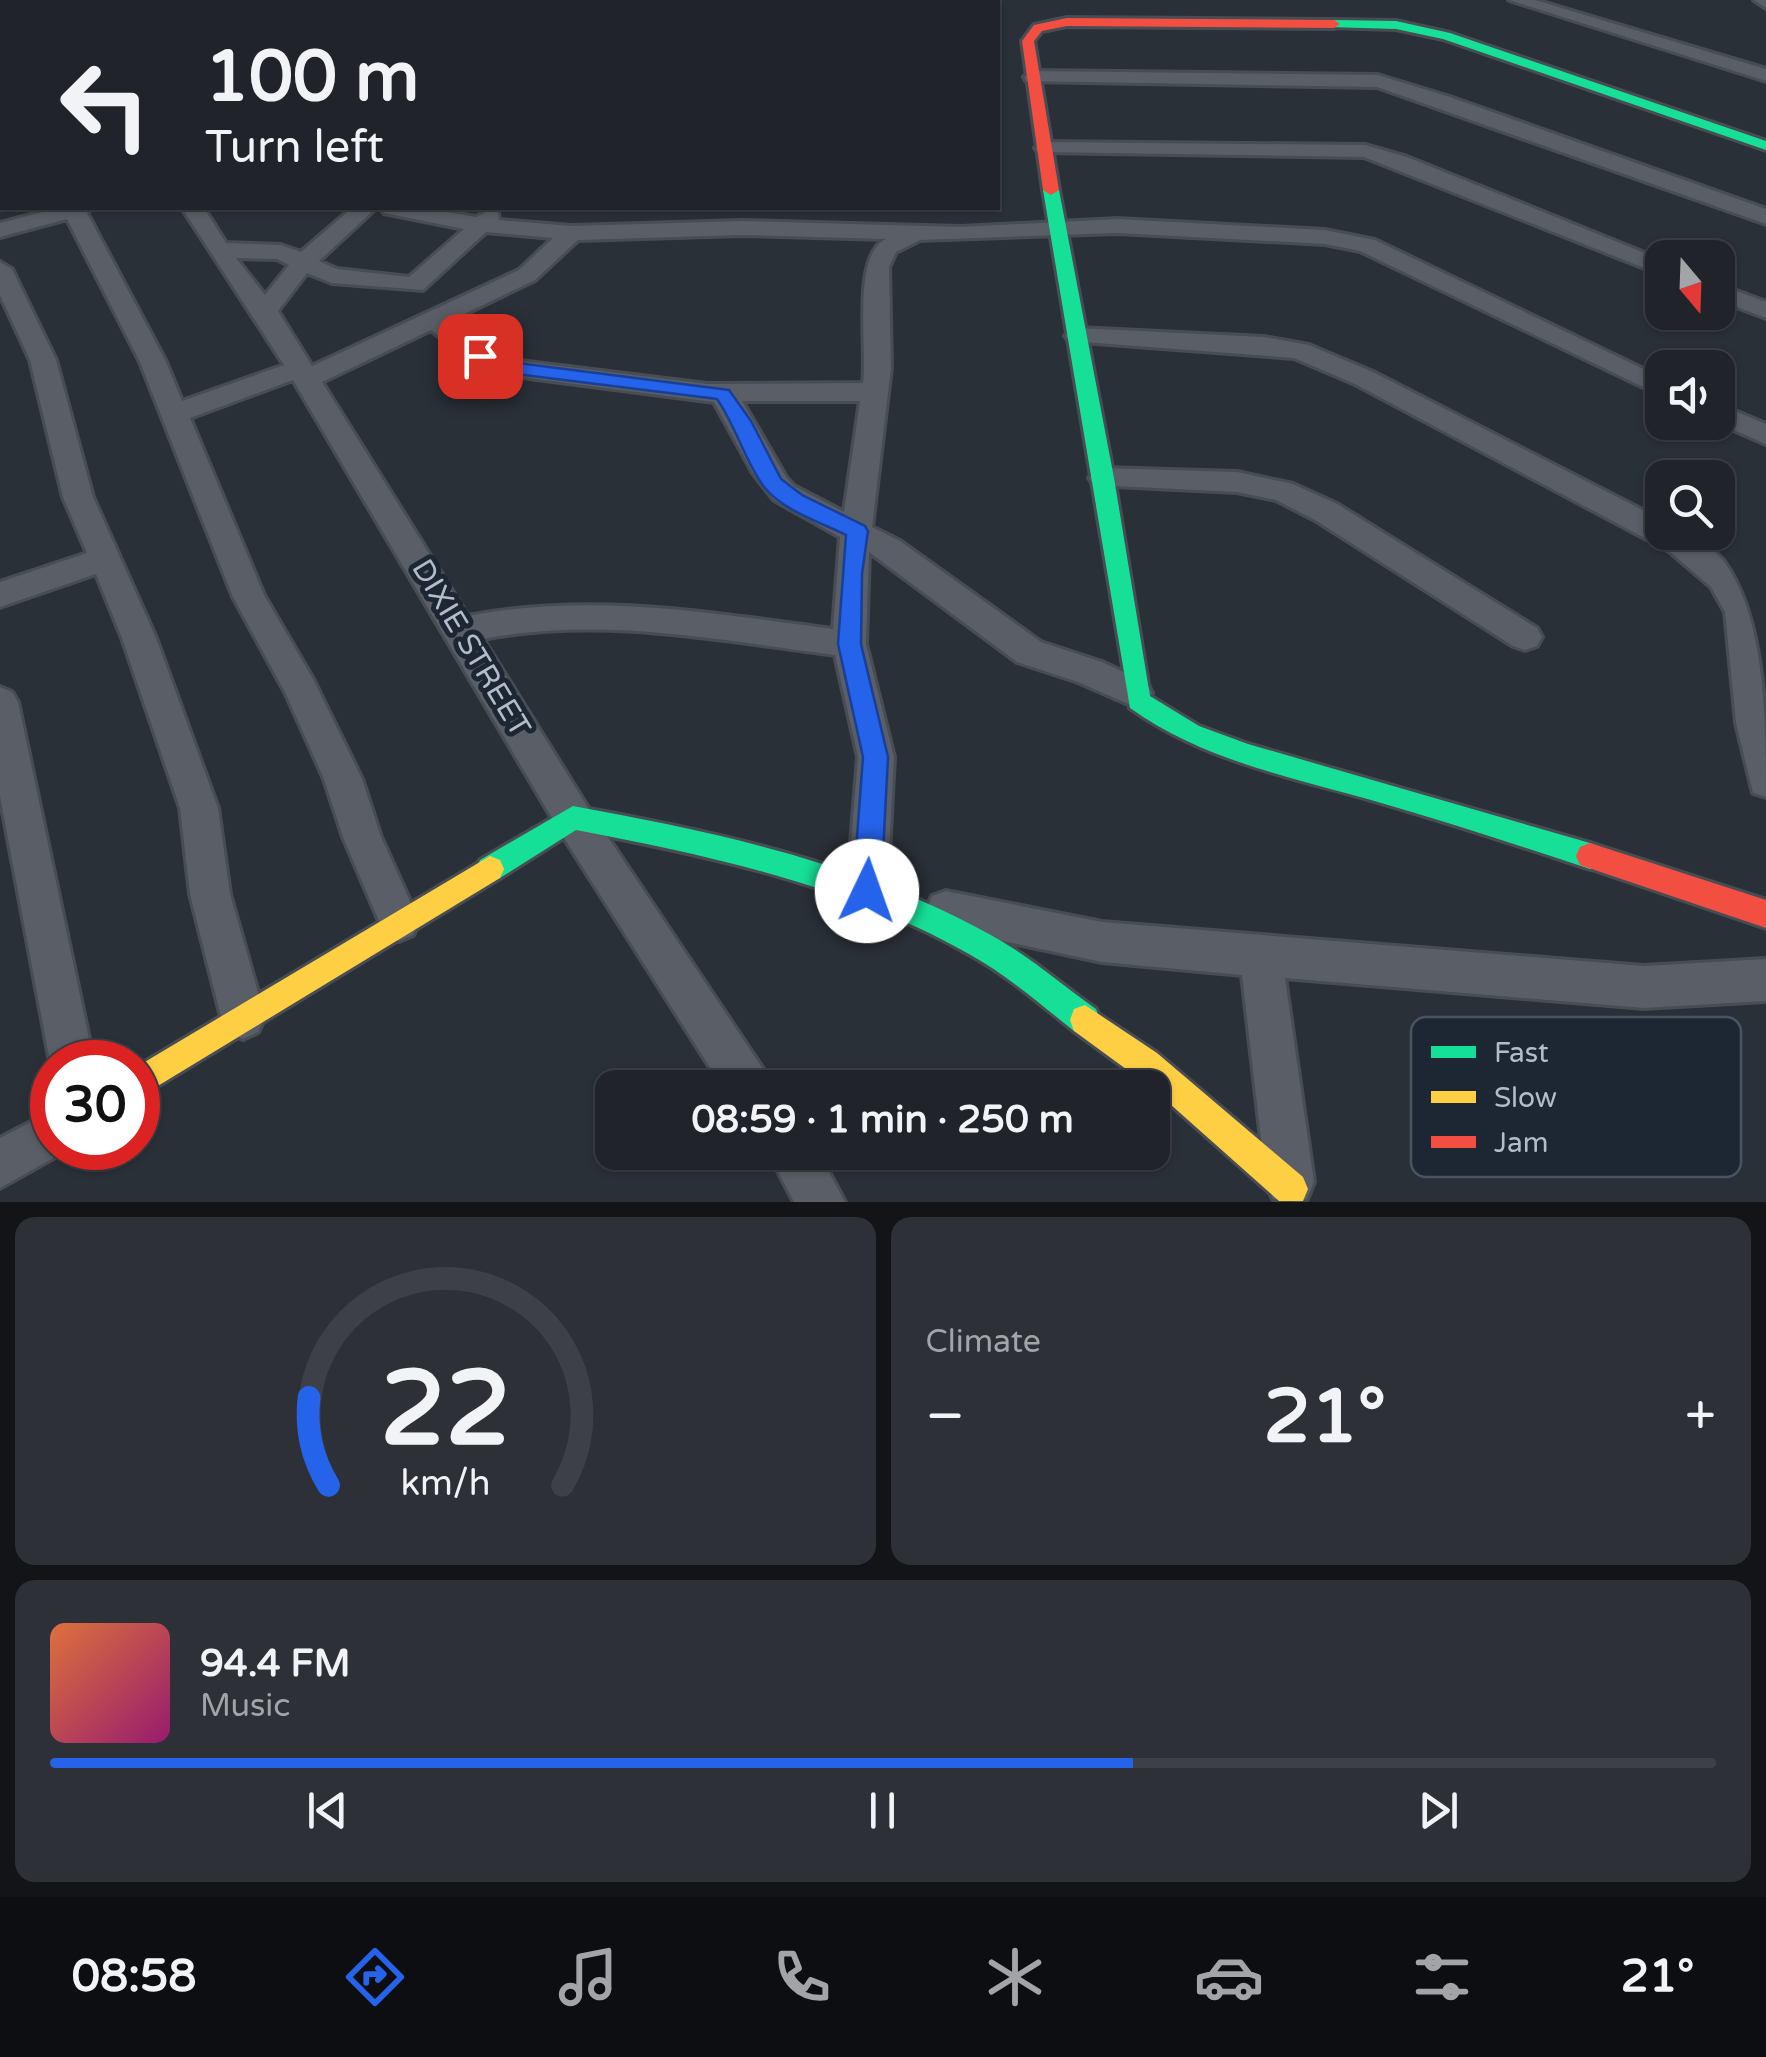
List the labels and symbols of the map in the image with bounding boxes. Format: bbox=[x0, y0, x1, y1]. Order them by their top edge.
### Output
north arrow bbox=[1645, 240, 1735, 330]
pin bbox=[438, 314, 523, 399]
street label: DIXIE STREET bbox=[404, 553, 538, 743]
position arrow bbox=[815, 839, 919, 943]
legend bbox=[1411, 1017, 1741, 1177]
text: Fast bbox=[1494, 1036, 1549, 1070]
speed limit sign: 30 bbox=[30, 1040, 160, 1170]
text: Slow bbox=[1494, 1081, 1557, 1115]
text: Jam bbox=[1494, 1126, 1549, 1160]

